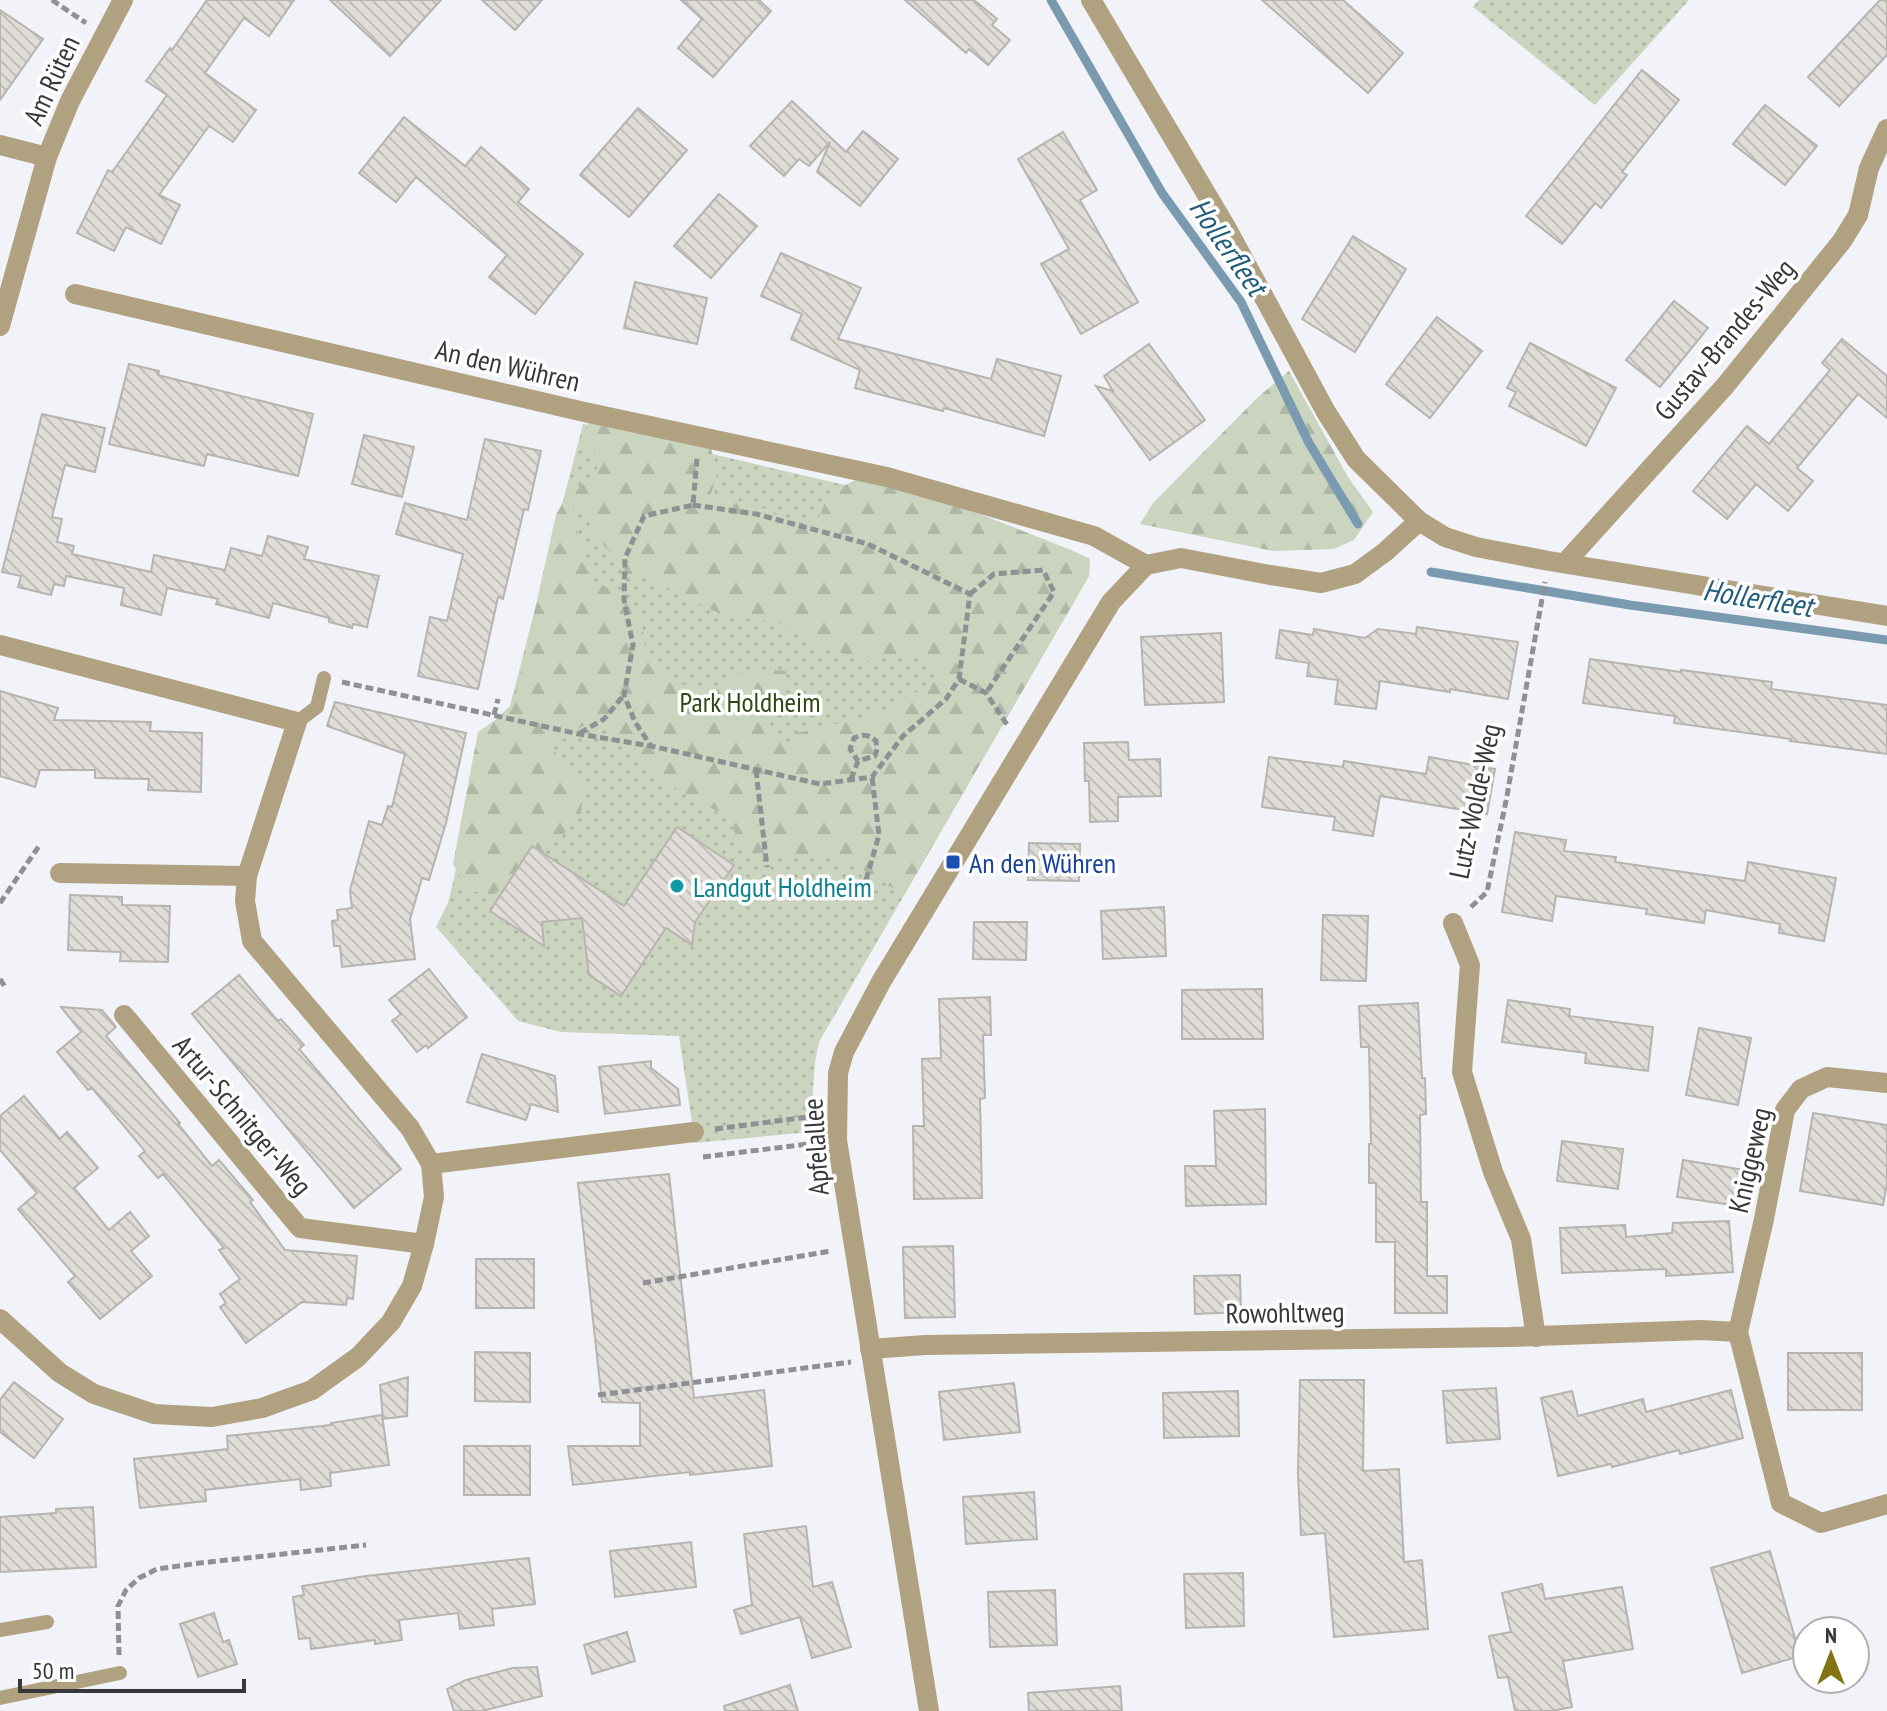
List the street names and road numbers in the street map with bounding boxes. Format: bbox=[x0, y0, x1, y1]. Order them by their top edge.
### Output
street label: Am Rüten bbox=[14, 29, 88, 131]
street label: Gustav-Brandes-Weg bbox=[1646, 250, 1802, 428]
street label: An den Wühren bbox=[432, 330, 584, 400]
street label: Lutz-Wolde-Weg bbox=[1440, 720, 1508, 882]
street label: Artur-Schnitger-Weg bbox=[165, 1027, 321, 1203]
street label: Apfelallee bbox=[793, 1097, 837, 1197]
street label: Kniggeweg bbox=[1719, 1104, 1779, 1216]
street label: Rowohltweg bbox=[1225, 1292, 1345, 1332]

